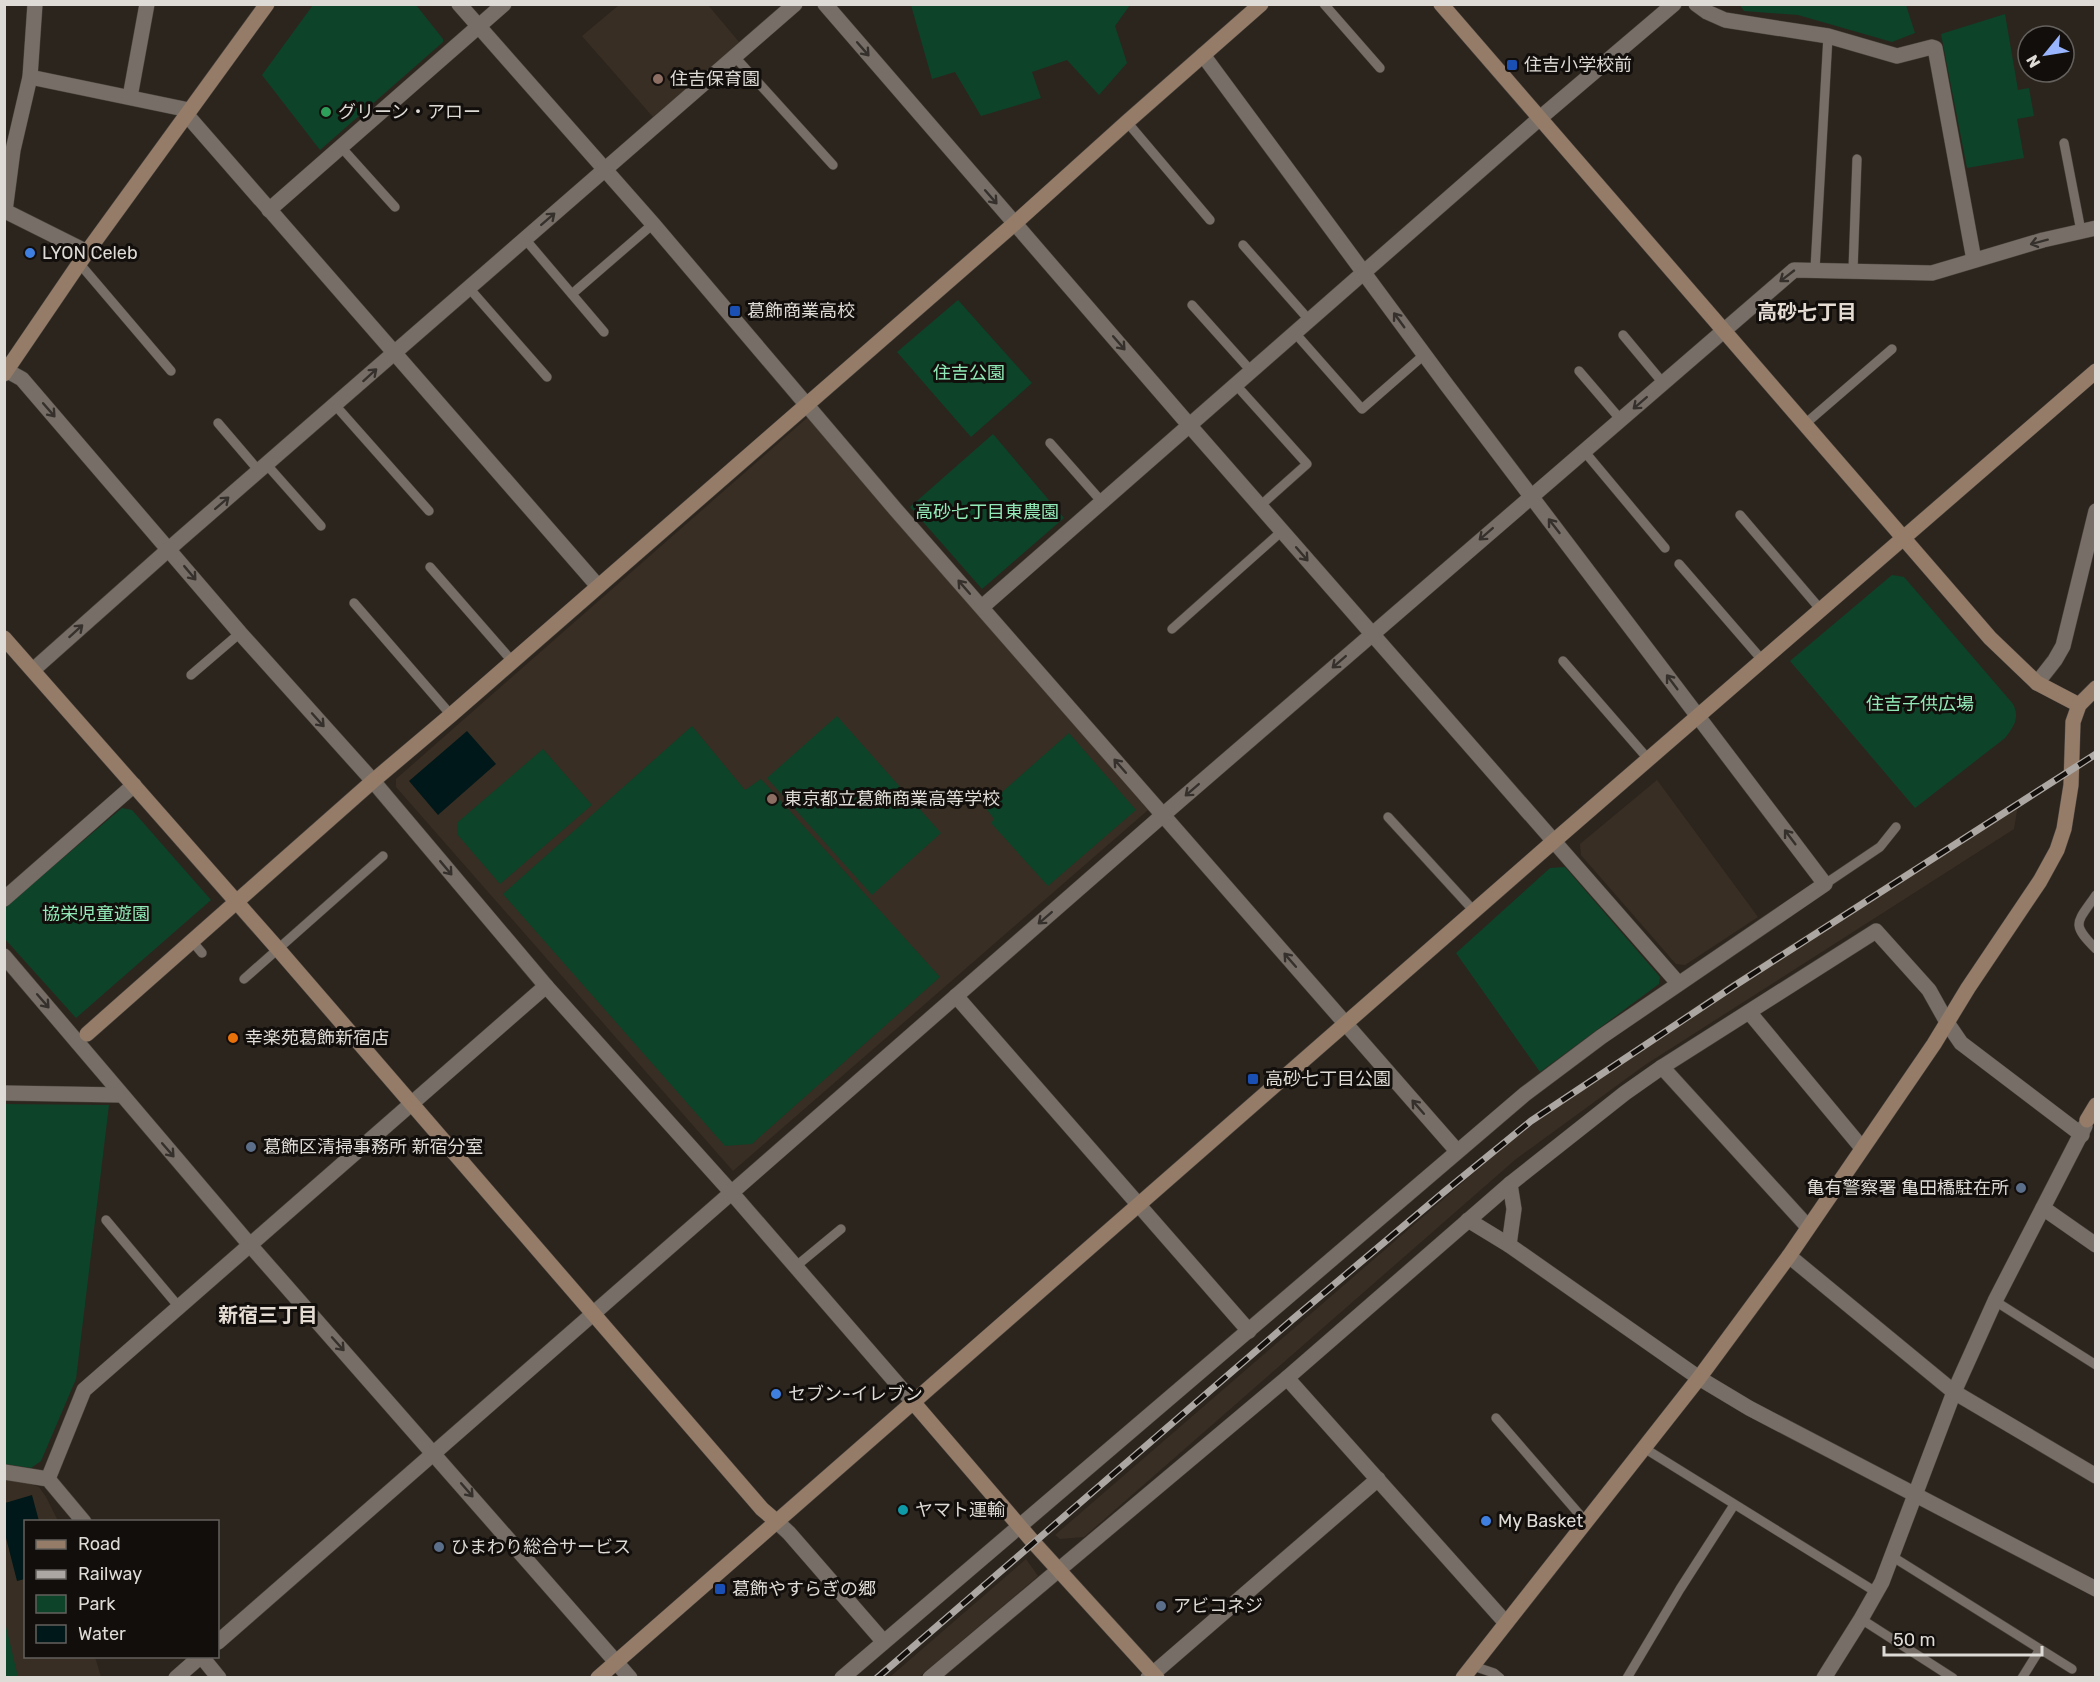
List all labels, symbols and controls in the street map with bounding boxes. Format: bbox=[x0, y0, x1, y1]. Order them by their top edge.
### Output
north arrow bbox=[2016, 24, 2076, 84]
one-way arrow bbox=[857, 41, 870, 57]
text: N bbox=[2022, 52, 2045, 71]
place label: 住吉小学校前 bbox=[1524, 54, 1632, 76]
marker: 住吉小学校前 bbox=[1505, 58, 1519, 72]
place label: 住吉保育園 bbox=[670, 68, 760, 90]
marker: 住吉保育園 bbox=[651, 72, 665, 86]
place label: グリーン・アロー bbox=[338, 101, 481, 123]
marker: グリーン・アロー bbox=[319, 105, 333, 119]
one-way arrow bbox=[984, 189, 997, 205]
one-way arrow bbox=[540, 212, 556, 225]
one-way arrow bbox=[2029, 236, 2048, 248]
place label: LYON Celeb bbox=[42, 242, 138, 264]
marker: LYON Celeb bbox=[23, 246, 37, 260]
one-way arrow bbox=[1780, 270, 1796, 282]
place label: 葛飾商業高校 bbox=[747, 300, 855, 322]
district label: 高砂七丁目 bbox=[1757, 300, 1857, 324]
marker: 葛飾商業高校 bbox=[728, 304, 742, 318]
one-way arrow bbox=[1393, 312, 1406, 328]
one-way arrow bbox=[1112, 335, 1126, 350]
park label: 住吉公園 bbox=[933, 362, 1005, 384]
one-way arrow bbox=[362, 368, 377, 382]
one-way arrow bbox=[1633, 396, 1648, 410]
one-way arrow bbox=[42, 402, 56, 417]
one-way arrow bbox=[214, 496, 230, 509]
park label: 高砂七丁目東農園 bbox=[915, 501, 1059, 523]
one-way arrow bbox=[1548, 518, 1561, 534]
one-way arrow bbox=[1479, 527, 1494, 541]
one-way arrow bbox=[1295, 546, 1309, 561]
one-way arrow bbox=[183, 565, 197, 580]
one-way arrow bbox=[957, 580, 971, 595]
one-way arrow bbox=[68, 625, 84, 638]
one-way arrow bbox=[1332, 655, 1347, 669]
one-way arrow bbox=[1666, 674, 1678, 690]
park label: 住吉子供広場 bbox=[1866, 693, 1974, 715]
one-way arrow bbox=[311, 712, 325, 727]
one-way arrow bbox=[1113, 759, 1127, 774]
one-way arrow bbox=[1185, 783, 1200, 797]
place label: 東京都立葛飾商業高等学校 bbox=[784, 788, 1000, 810]
marker: 東京都立葛飾商業高等学校 bbox=[765, 792, 779, 806]
one-way arrow bbox=[1783, 829, 1796, 845]
one-way arrow bbox=[439, 860, 452, 876]
park label: 協栄児童遊園 bbox=[42, 903, 150, 925]
one-way arrow bbox=[1038, 911, 1053, 925]
one-way arrow bbox=[1283, 953, 1297, 968]
one-way arrow bbox=[36, 993, 49, 1009]
place label: 幸楽苑葛飾新宿店 bbox=[245, 1027, 389, 1049]
marker: 幸楽苑葛飾新宿店 bbox=[226, 1031, 240, 1045]
place label: 高砂七丁目公園 bbox=[1265, 1068, 1391, 1090]
marker: 高砂七丁目公園 bbox=[1246, 1072, 1260, 1086]
one-way arrow bbox=[1411, 1099, 1425, 1114]
place label: 葛飾区清掃事務所 新宿分室 bbox=[263, 1136, 483, 1158]
marker: 葛飾区清掃事務所 新宿分室 bbox=[244, 1140, 258, 1154]
one-way arrow bbox=[161, 1142, 175, 1157]
place label: 亀有警察署 亀田橋駐在所 bbox=[1807, 1177, 2009, 1199]
marker: 亀有警察署 亀田橋駐在所 bbox=[2014, 1181, 2028, 1195]
district label: 新宿三丁目 bbox=[218, 1303, 318, 1327]
one-way arrow bbox=[331, 1336, 345, 1351]
place label: セブン-イレブン bbox=[788, 1383, 923, 1405]
marker: セブン-イレブン bbox=[769, 1387, 783, 1401]
one-way arrow bbox=[460, 1482, 474, 1497]
place label: ヤマト運輸 bbox=[915, 1499, 1005, 1521]
marker: ヤマト運輸 bbox=[896, 1503, 910, 1517]
place label: My Basket bbox=[1498, 1510, 1583, 1532]
marker: My Basket bbox=[1479, 1514, 1493, 1528]
legend bbox=[24, 1520, 219, 1658]
text: Road bbox=[78, 1533, 121, 1555]
place label: ひまわり総合サービス bbox=[451, 1536, 631, 1558]
marker: ひまわり総合サービス bbox=[432, 1540, 446, 1554]
text: Railway bbox=[78, 1563, 142, 1585]
place label: 葛飾やすらぎの郷 bbox=[732, 1578, 876, 1600]
marker: 葛飾やすらぎの郷 bbox=[713, 1582, 727, 1596]
text: Park bbox=[78, 1593, 116, 1615]
place label: アビコネジ bbox=[1173, 1595, 1263, 1617]
marker: アビコネジ bbox=[1154, 1599, 1168, 1613]
scale bar bbox=[1884, 1619, 2042, 1657]
text: Water bbox=[78, 1623, 126, 1645]
text: 50 m bbox=[1893, 1629, 1936, 1651]

